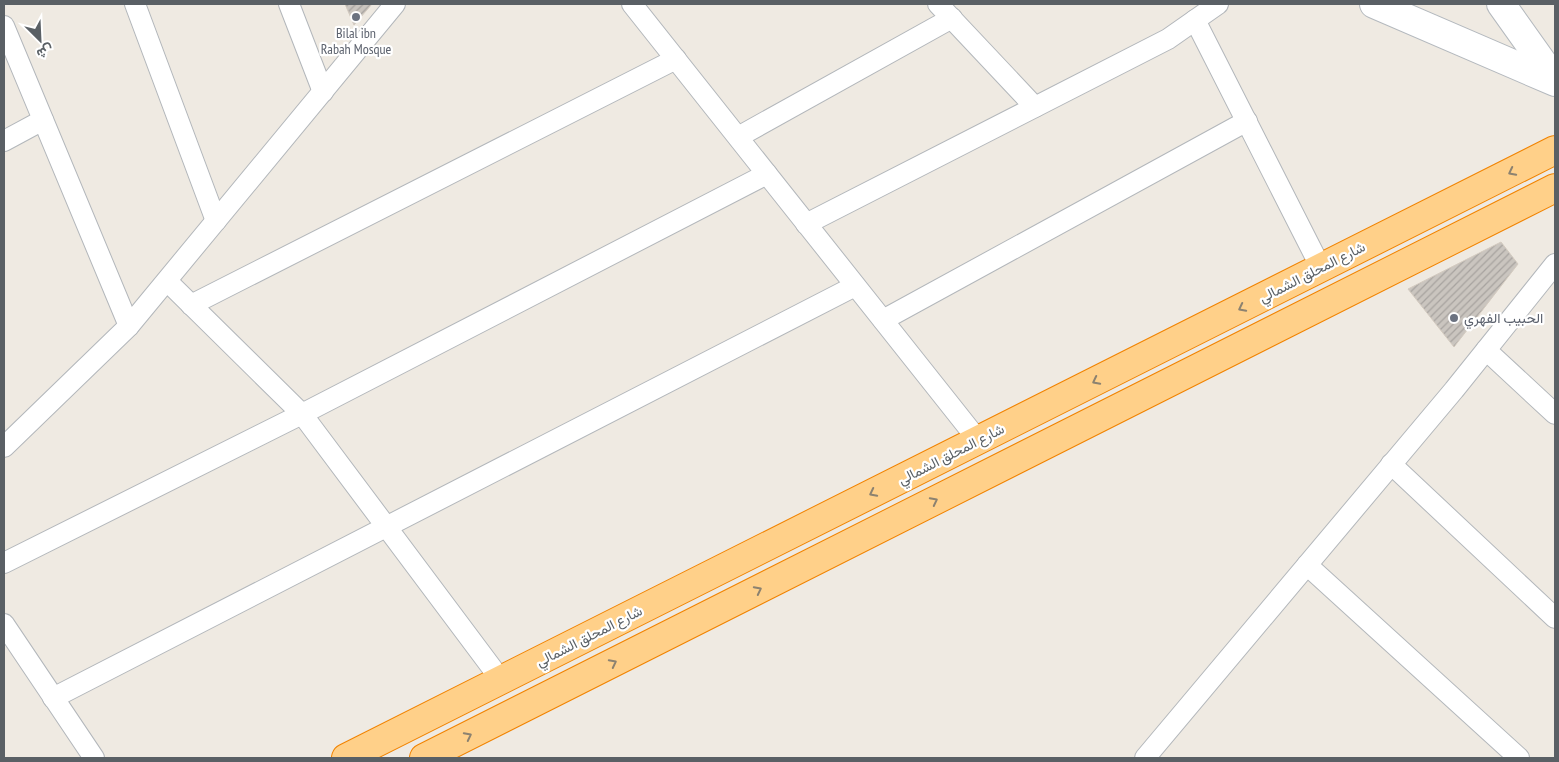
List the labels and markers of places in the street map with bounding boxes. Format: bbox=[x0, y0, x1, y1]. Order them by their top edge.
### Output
marker: Bilal ibn Rabah Mosque bbox=[350, 11, 362, 23]
place label: Bilal ibn Rabah Mosque bbox=[321, 24, 392, 58]
place label: الحبيب الفهري bbox=[1464, 309, 1543, 330]
marker: الحبيب الفهري bbox=[1448, 312, 1460, 324]

